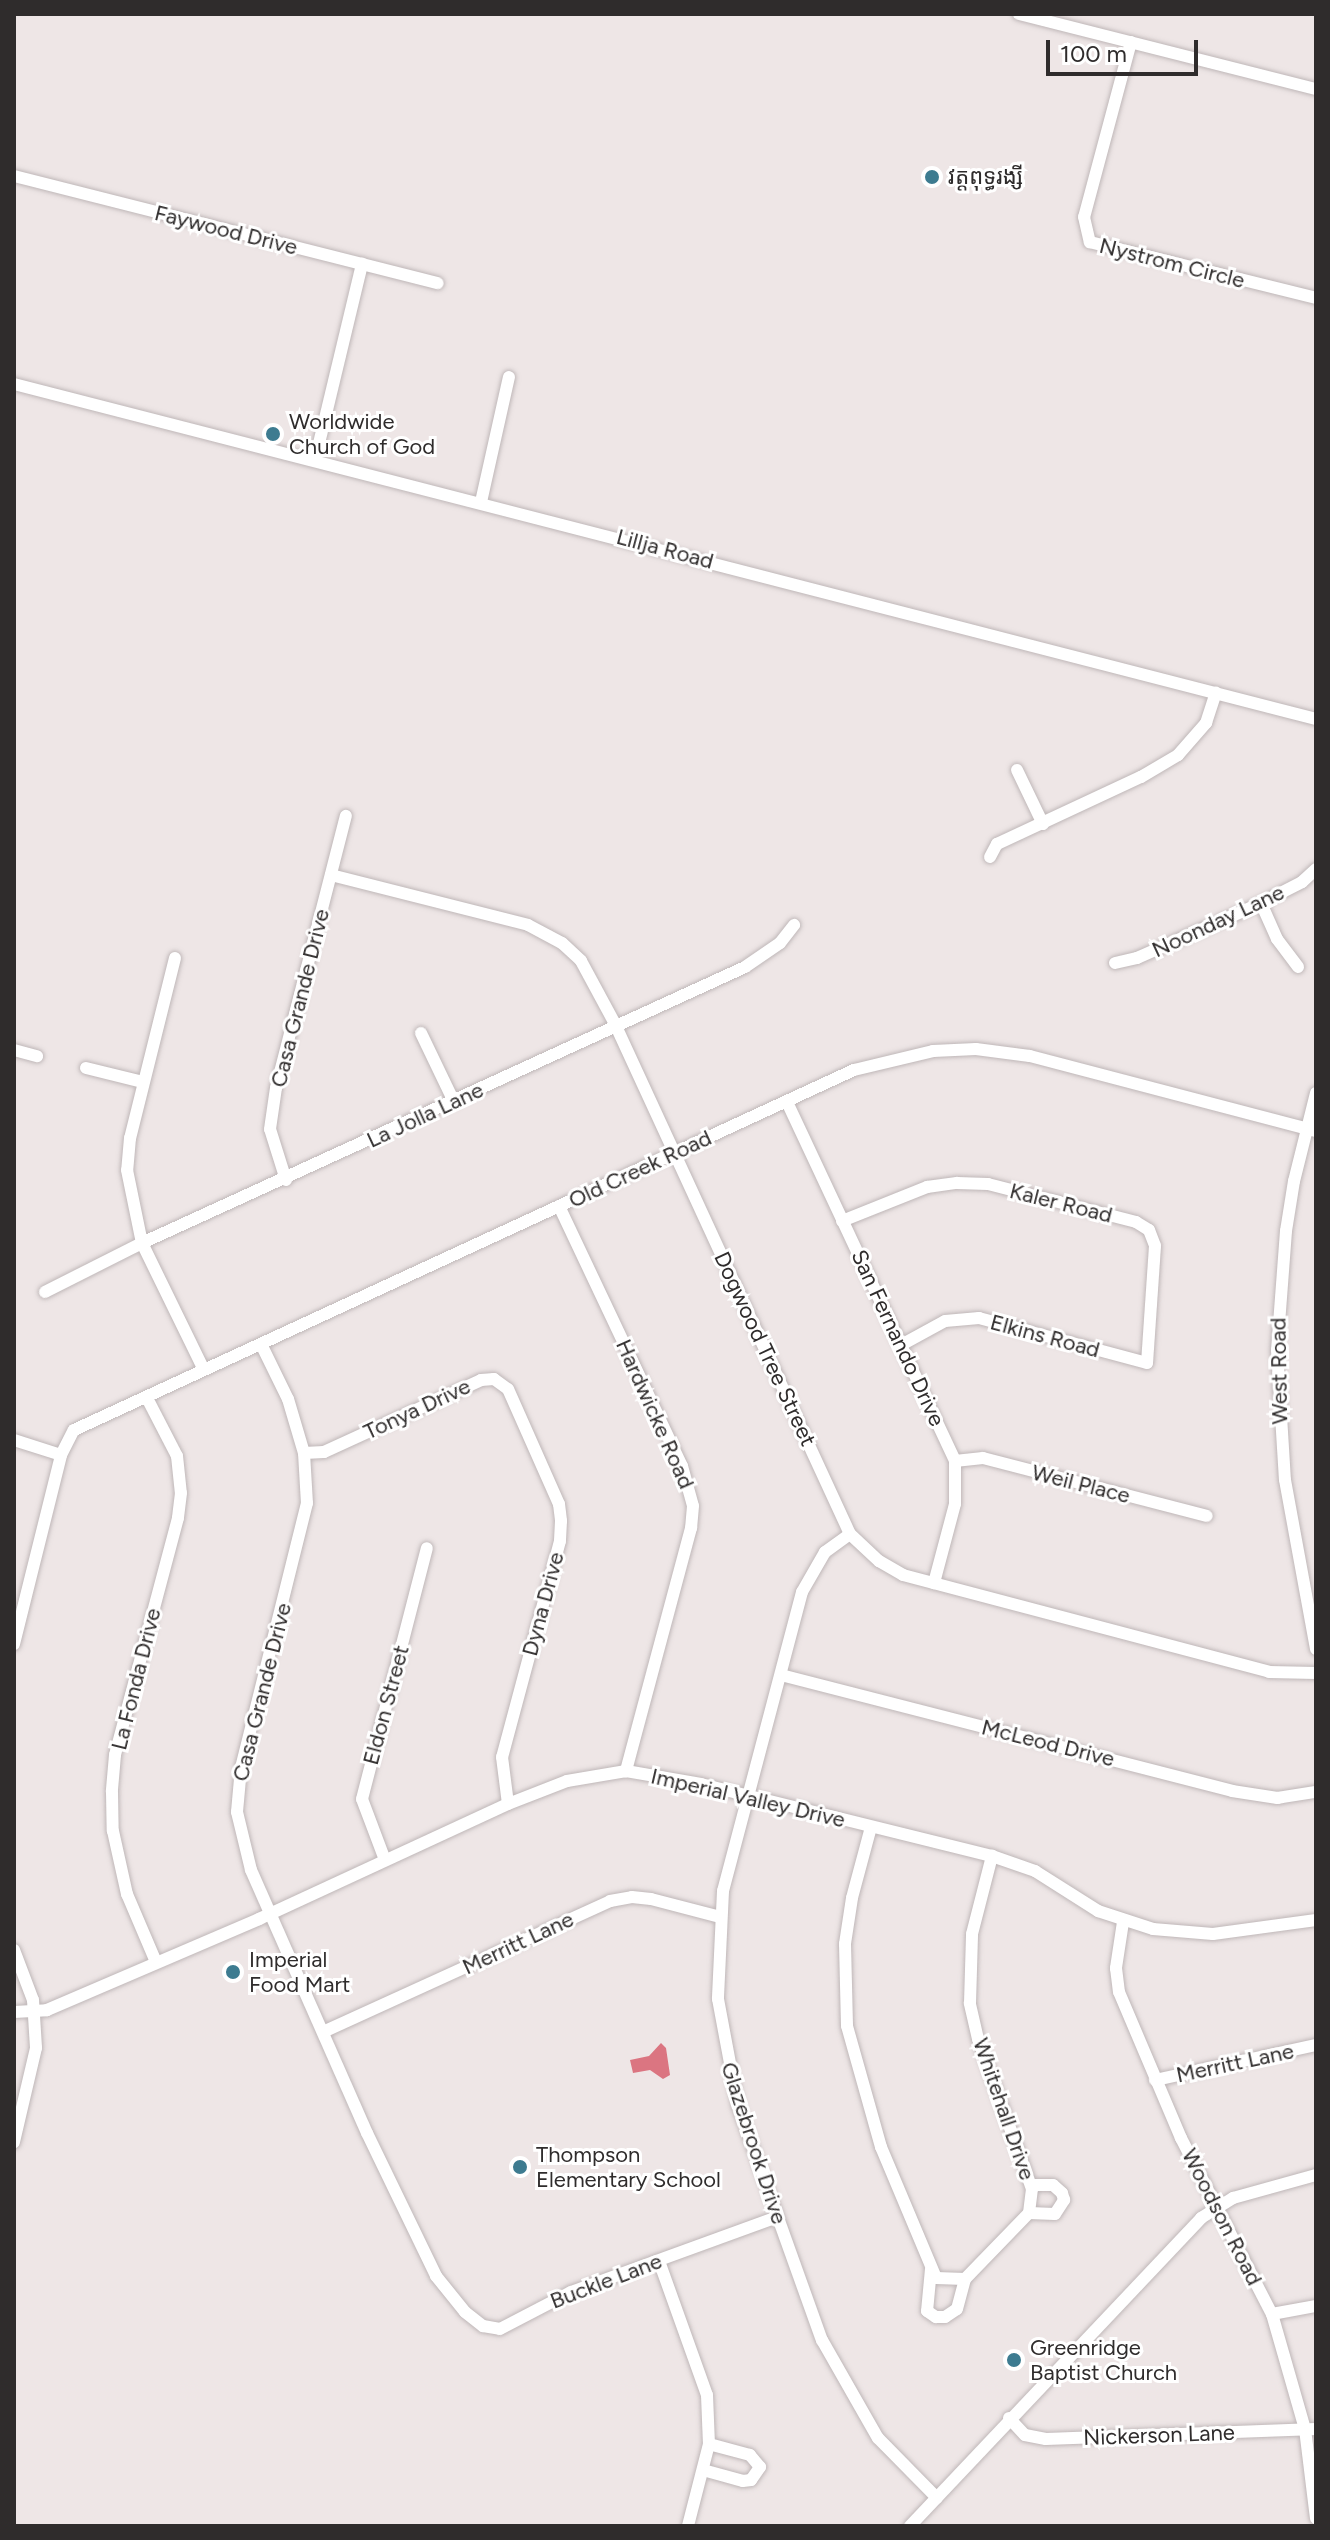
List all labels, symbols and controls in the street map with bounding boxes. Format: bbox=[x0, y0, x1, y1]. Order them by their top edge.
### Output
scale bar bbox=[1050, 24, 1202, 74]
text: 100 m bbox=[1060, 39, 1127, 68]
place label: វត្តពុទ្ធរង្សី bbox=[948, 164, 1023, 190]
marker: វត្តពុទ្ធរង្សី bbox=[923, 168, 941, 186]
street label: Faywood Drive bbox=[152, 200, 300, 260]
street label: Nystrom Circle bbox=[1097, 232, 1247, 294]
place label: Worldwide Church of God bbox=[289, 408, 435, 460]
marker: Worldwide Church of God bbox=[264, 425, 282, 443]
street label: Lillja Road bbox=[614, 523, 716, 575]
street label: Noonday Lane bbox=[1148, 879, 1288, 963]
street label: Casa Grande Drive bbox=[265, 906, 335, 1090]
street label: La Jolla Lane bbox=[363, 1077, 487, 1153]
street label: Old Creek Road bbox=[564, 1124, 716, 1214]
street label: Kaler Road bbox=[1007, 1178, 1115, 1228]
street label: San Fernando Drive bbox=[846, 1246, 950, 1430]
street label: Dogwood Tree Street bbox=[708, 1248, 822, 1450]
street label: Elkins Road bbox=[987, 1309, 1103, 1363]
street label: West Road bbox=[1265, 1317, 1293, 1425]
street label: Hardwicke Road bbox=[610, 1335, 700, 1493]
street label: Tonya Drive bbox=[360, 1373, 474, 1445]
street label: Weil Place bbox=[1029, 1459, 1133, 1509]
street label: Dyna Drive bbox=[516, 1549, 570, 1659]
street label: Casa Grande Drive bbox=[227, 1600, 297, 1784]
street label: La Fonda Drive bbox=[106, 1605, 166, 1753]
street label: Eldon Street bbox=[357, 1642, 415, 1768]
street label: McLeod Drive bbox=[979, 1714, 1117, 1772]
street label: Imperial Valley Drive bbox=[648, 1763, 848, 1833]
street label: Merritt Lane bbox=[458, 1906, 578, 1980]
place label: Imperial Food Mart bbox=[249, 1946, 350, 1998]
marker: Imperial Food Mart bbox=[224, 1963, 242, 1981]
street label: Whitehall Drive bbox=[967, 2035, 1041, 2183]
street label: Merritt Lane bbox=[1174, 2038, 1296, 2088]
street label: Glazebrook Drive bbox=[715, 2059, 793, 2227]
place label: Thompson Elementary School bbox=[536, 2141, 721, 2192]
street label: Woodson Road bbox=[1176, 2144, 1268, 2290]
marker: Thompson Elementary School bbox=[511, 2158, 529, 2176]
street label: Buckle Lane bbox=[546, 2248, 666, 2314]
place label: Greenridge Baptist Church bbox=[1030, 2334, 1177, 2386]
marker: Greenridge Baptist Church bbox=[1005, 2351, 1023, 2369]
street label: Nickerson Lane bbox=[1083, 2419, 1235, 2451]

